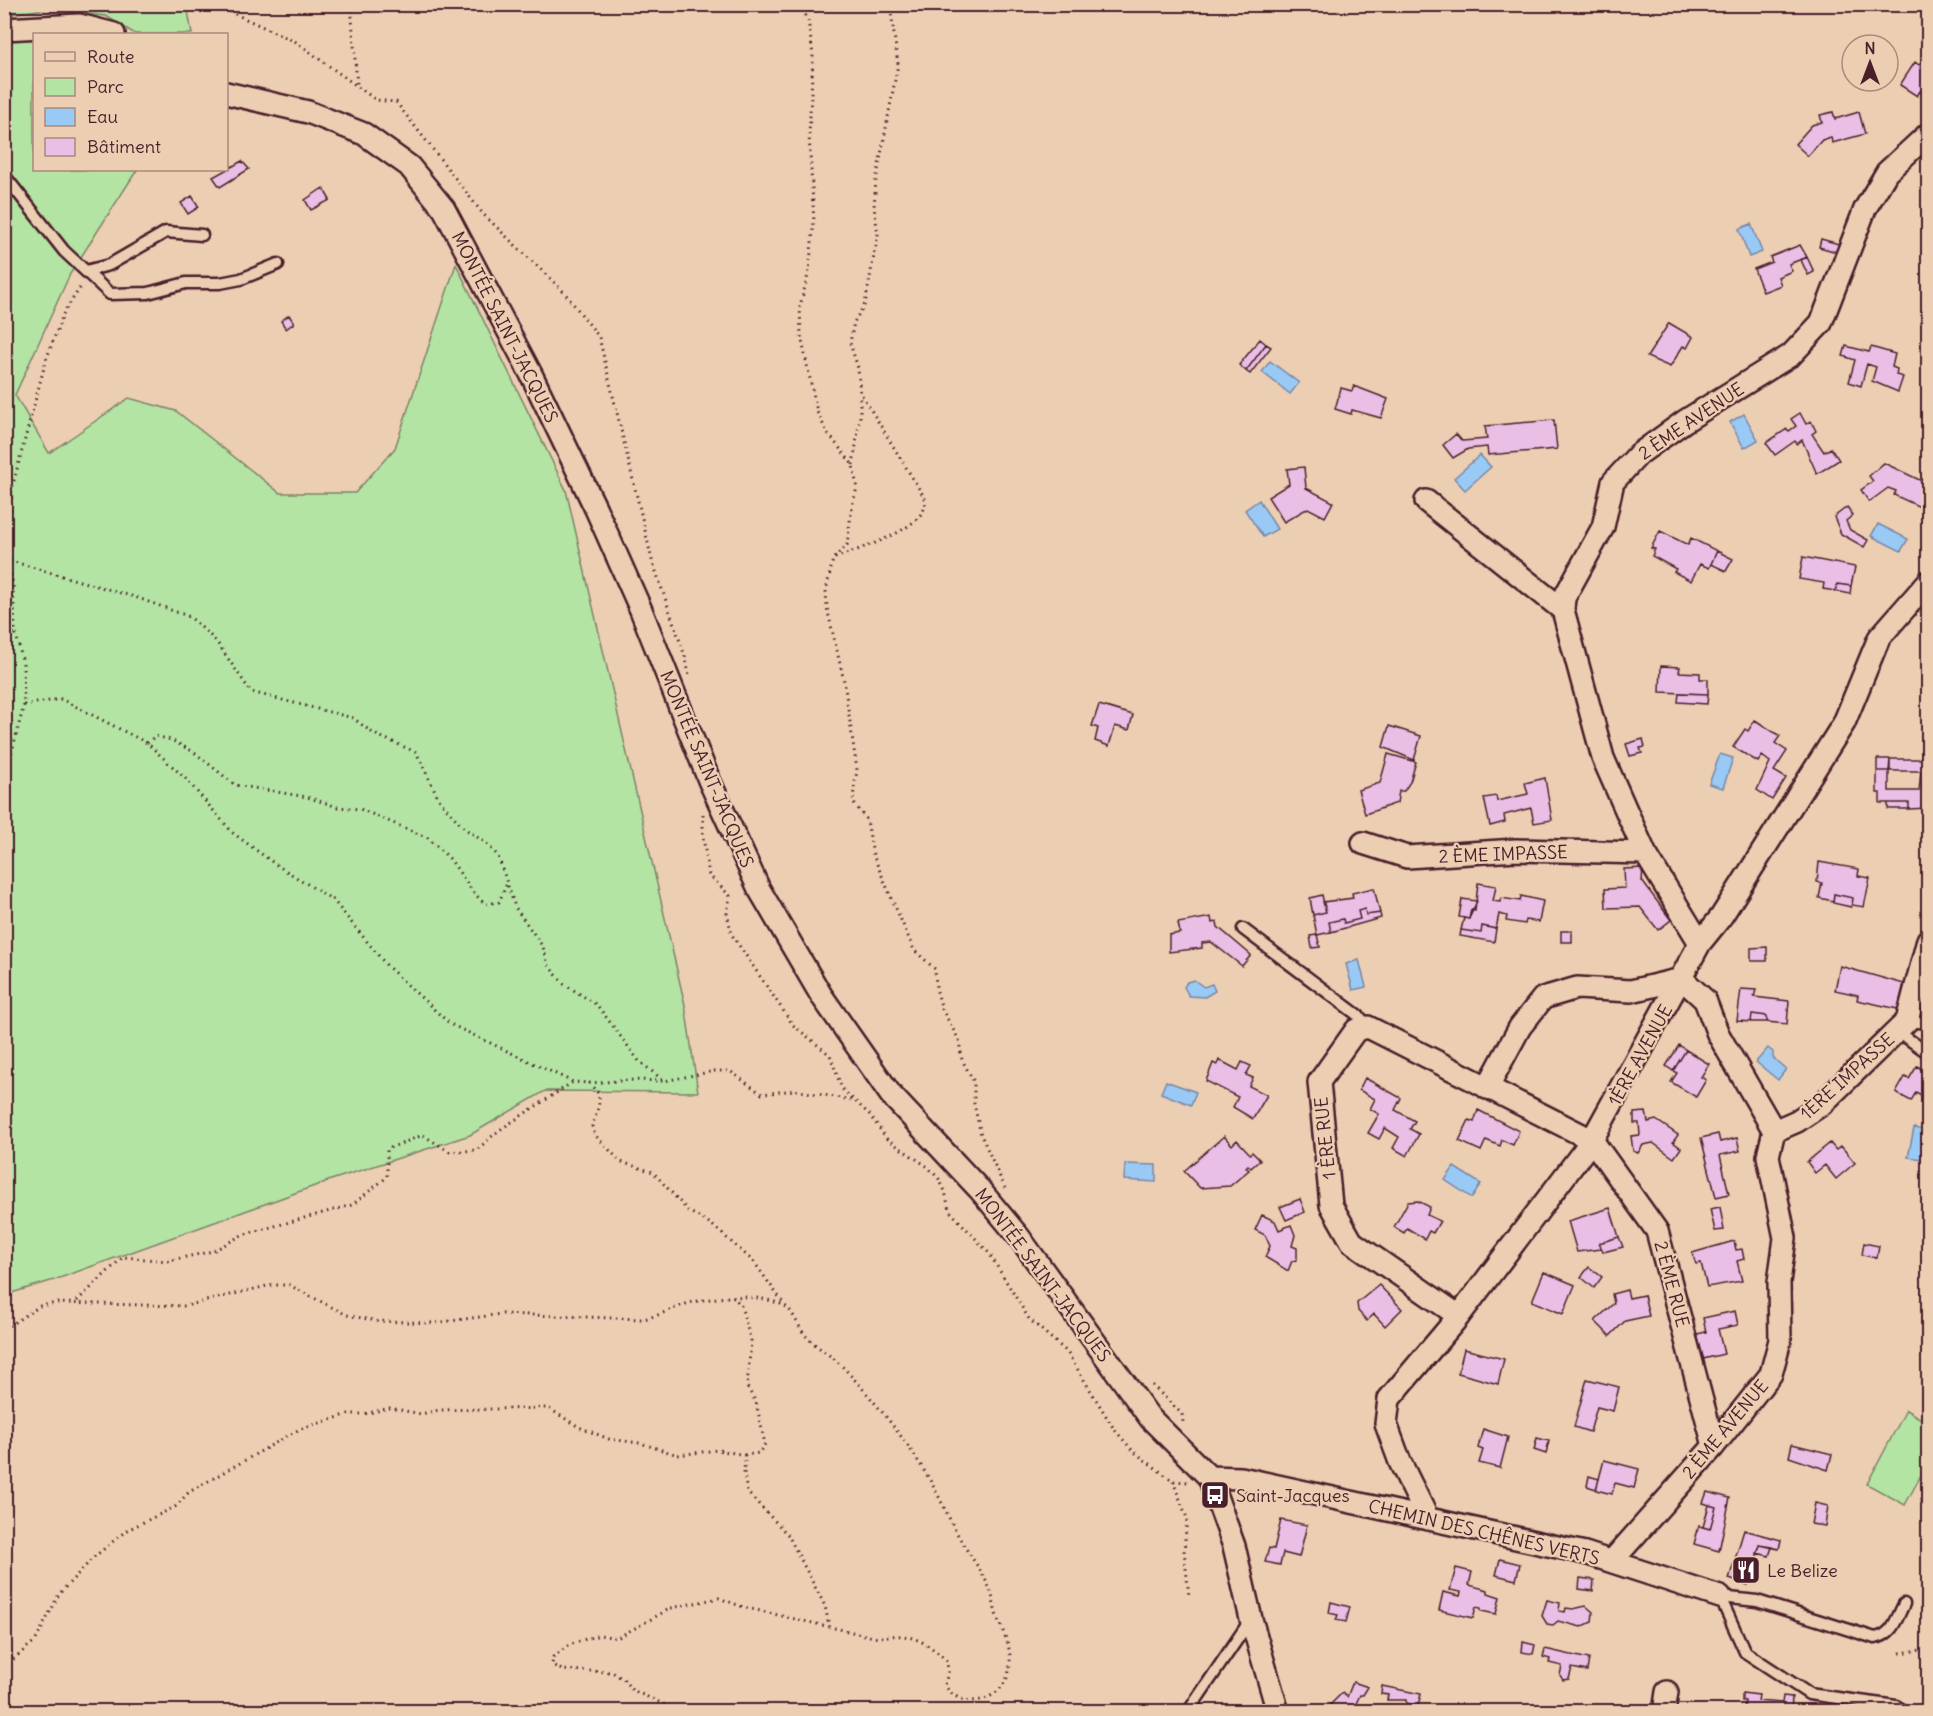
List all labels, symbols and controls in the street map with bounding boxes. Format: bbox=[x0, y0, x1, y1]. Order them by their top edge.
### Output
legend bbox=[33, 33, 228, 171]
north arrow bbox=[1840, 33, 1900, 93]
text: N bbox=[1864, 38, 1876, 58]
text: Route bbox=[87, 45, 135, 68]
text: Parc bbox=[87, 75, 124, 98]
text: Eau bbox=[87, 105, 118, 128]
text: Bâtiment bbox=[87, 135, 161, 158]
street label: MONTÉE SAINT-JACQUES bbox=[447, 227, 563, 427]
street label: 2 ÈME AVENUE bbox=[1634, 377, 1748, 465]
street label: MONTÉE SAINT-JACQUES bbox=[655, 667, 759, 871]
street label: 2 ÈME IMPASSE bbox=[1438, 840, 1568, 868]
street label: 1ÈRE AVENUE bbox=[1603, 1000, 1677, 1110]
street label: 1ÈRE IMPASSE bbox=[1795, 1028, 1899, 1124]
street label: 1 ÈRE RUE bbox=[1309, 1096, 1341, 1180]
street label: MONTÉE SAINT-JACQUES bbox=[970, 1184, 1116, 1366]
street label: 2 ÈME RUE bbox=[1649, 1238, 1695, 1330]
street label: 2 ÈME AVENUE bbox=[1677, 1375, 1773, 1483]
bus stop icon: Saint-Jacques bbox=[1199, 1479, 1231, 1511]
place label: Saint-Jacques bbox=[1236, 1484, 1350, 1507]
street label: CHEMIN DES CHÊNES VERTS bbox=[1366, 1494, 1602, 1570]
restaurant icon: Le Belize bbox=[1730, 1554, 1762, 1586]
place label: Le Belize bbox=[1767, 1559, 1838, 1582]

